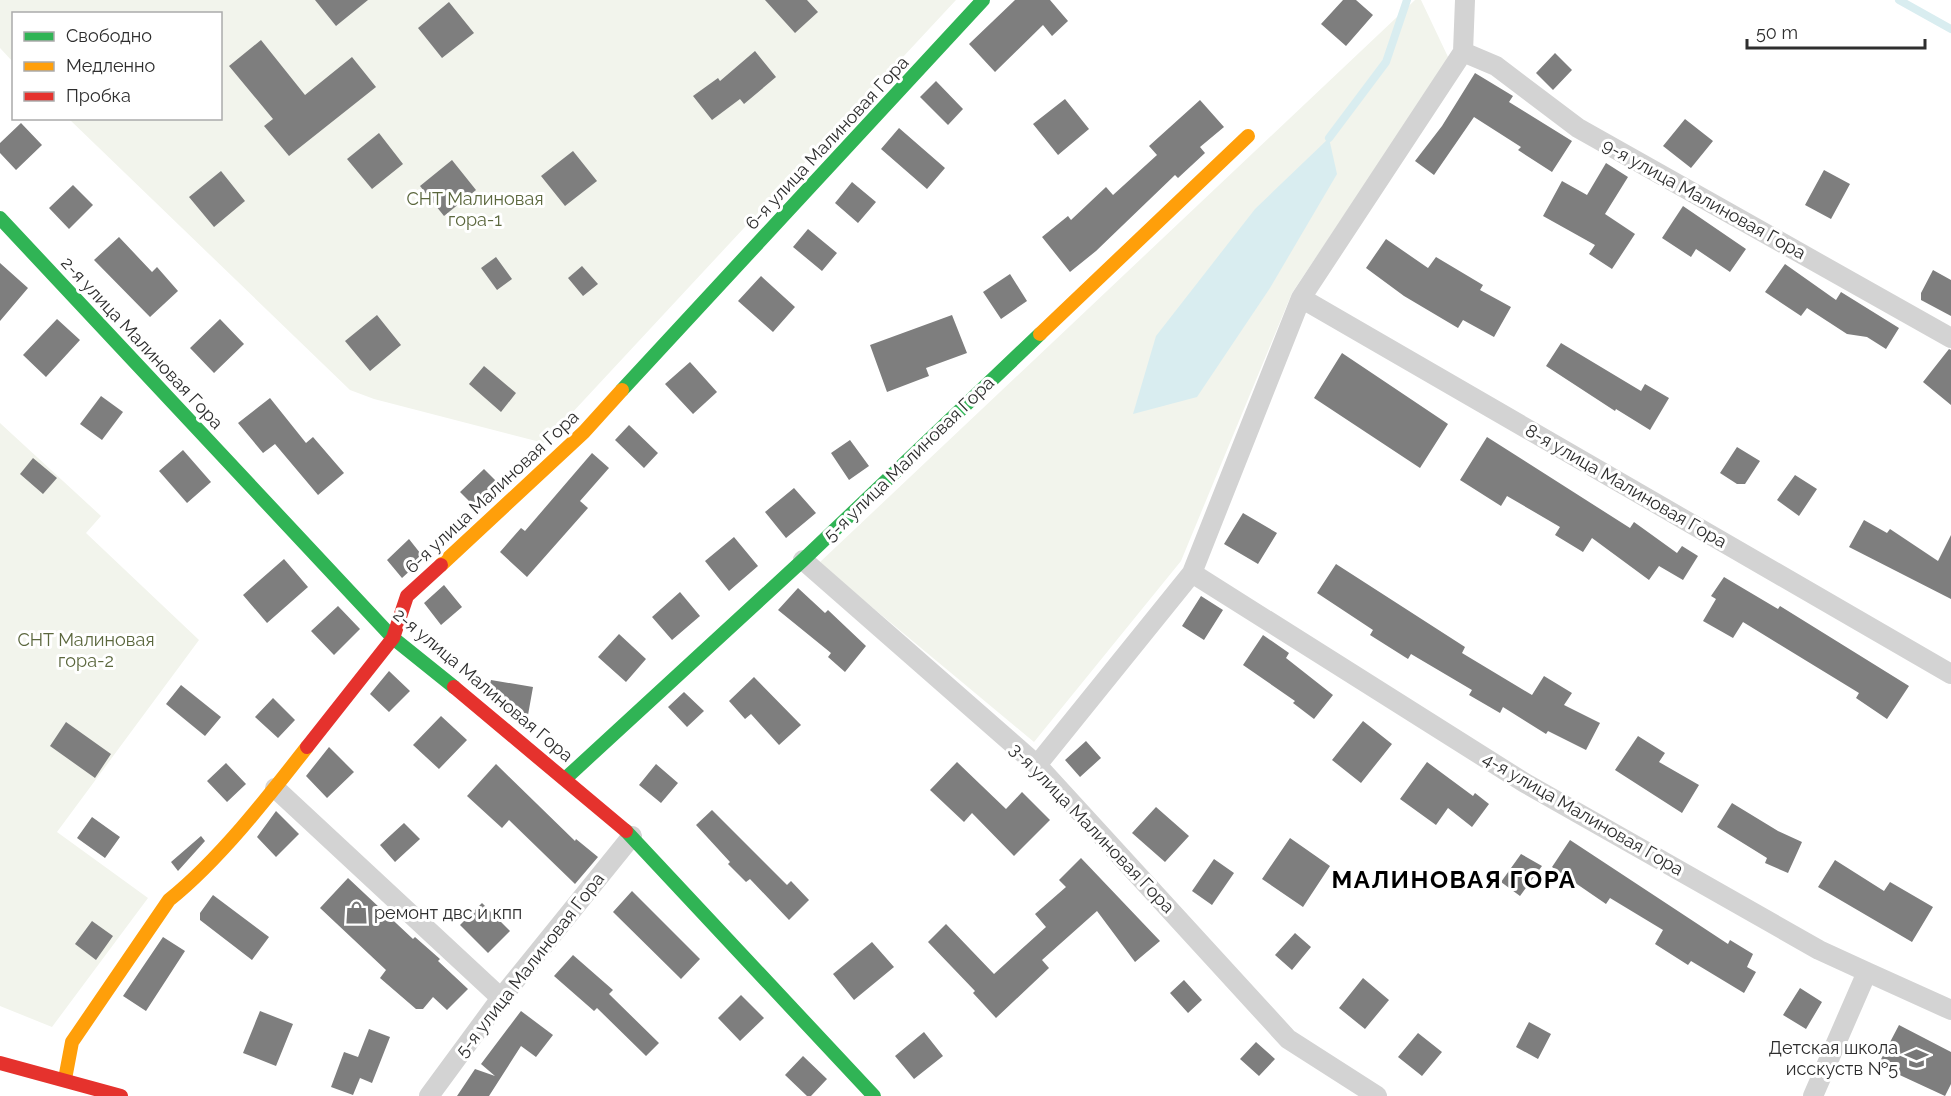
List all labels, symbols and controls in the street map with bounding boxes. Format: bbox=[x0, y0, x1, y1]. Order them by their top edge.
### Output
legend bbox=[12, 12, 222, 120]
scale bar bbox=[1747, 12, 1926, 50]
text: 50 m bbox=[1756, 22, 1798, 43]
text: Свободно bbox=[66, 25, 152, 46]
street label: 6-я улица Малиновая Гора bbox=[741, 52, 913, 234]
text: Медленно bbox=[66, 55, 155, 76]
text: Пробка bbox=[66, 85, 131, 106]
street label: 9-я улица Малиновая Гора bbox=[1599, 134, 1809, 263]
park label: СНТ Малиновая гора-1 bbox=[406, 188, 544, 230]
street label: 2-я улица Малиновая Гора bbox=[57, 252, 228, 433]
street label: 5-я улица Малиновая Гора bbox=[819, 372, 998, 545]
street label: 6-я улица Малиновая Гора bbox=[401, 406, 583, 578]
street label: 8-я улица Малиновая Гора bbox=[1522, 419, 1731, 552]
street label: 2-я улица Малиновая Гора bbox=[389, 603, 577, 766]
park label: СНТ Малиновая гора-2 bbox=[17, 629, 155, 671]
street label: 3-я улица Малиновая Гора bbox=[1006, 738, 1179, 917]
street label: 4-я улица Малиновая Гора bbox=[1479, 747, 1687, 880]
district label: МАЛИНОВАЯ ГОРА bbox=[1332, 865, 1576, 894]
street label: 5-я улица Малиновая Гора bbox=[451, 868, 608, 1061]
shop icon: ремонт двс и кпп bbox=[343, 900, 369, 926]
place label: ремонт двс и кпп bbox=[374, 902, 522, 923]
place label: Детская школа исскуств №5 bbox=[1768, 1037, 1898, 1079]
school or university icon: Детская школа исскуств №5 bbox=[1903, 1045, 1929, 1071]

